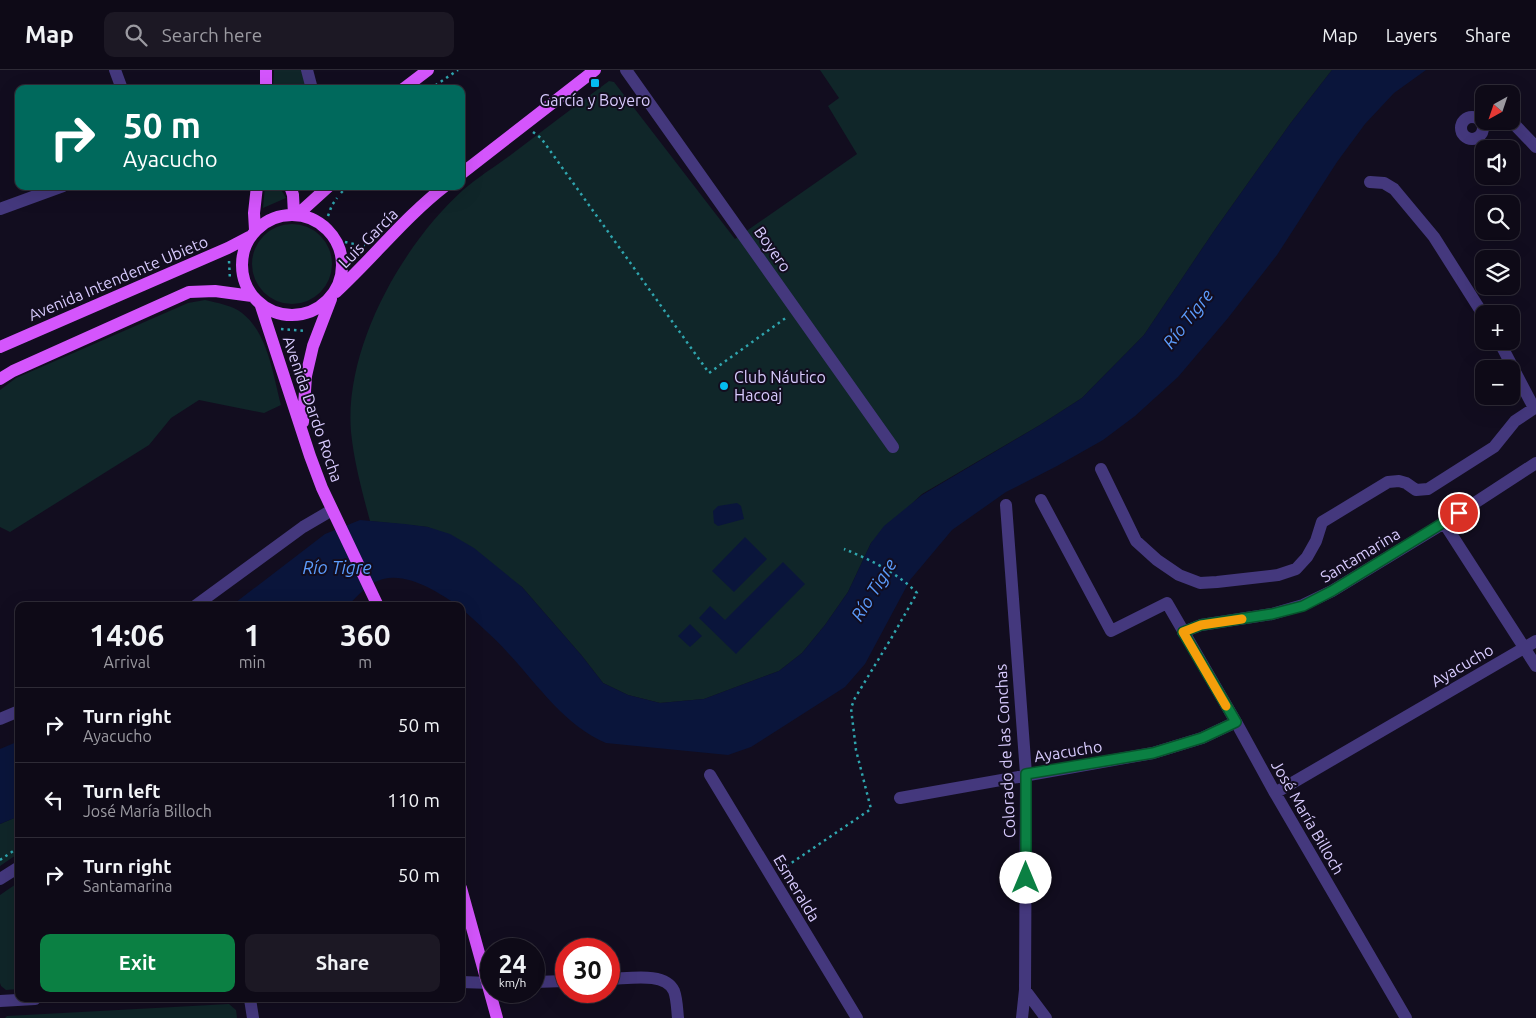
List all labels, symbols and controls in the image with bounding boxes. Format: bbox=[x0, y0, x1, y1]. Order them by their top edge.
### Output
search box bbox=[104, 12, 454, 57]
text: Map bbox=[25, 21, 74, 48]
icon: search bbox=[122, 21, 150, 49]
text: Search here bbox=[162, 24, 262, 46]
text: Map bbox=[1322, 25, 1358, 45]
text: Layers bbox=[1386, 25, 1437, 45]
text: Share bbox=[1465, 25, 1511, 45]
marker: García y Boyero bbox=[589, 77, 601, 89]
north arrow bbox=[1475, 85, 1520, 130]
map controls bbox=[1475, 85, 1520, 405]
place label: García y Boyero bbox=[540, 91, 650, 109]
icon: right bbox=[40, 105, 105, 170]
text: 50 m bbox=[123, 105, 201, 145]
button: sound bbox=[1475, 140, 1520, 185]
text: Ayacucho bbox=[123, 146, 218, 171]
button: search bbox=[1475, 195, 1520, 240]
street label: Luis García bbox=[335, 205, 401, 271]
street label: Boyero bbox=[751, 223, 795, 275]
street label: Avenida Intendente Ubieto bbox=[26, 232, 210, 324]
button: layers bbox=[1475, 250, 1520, 295]
water label: Río Tigre bbox=[1158, 285, 1216, 352]
button: + bbox=[1475, 305, 1520, 350]
street label: Avenida Dardo Rocha bbox=[280, 334, 346, 484]
button: − bbox=[1475, 360, 1520, 405]
place label: Club Náutico Hacoaj bbox=[734, 368, 826, 404]
marker: Club Náutico Hacoaj bbox=[718, 380, 730, 392]
pin bbox=[1438, 492, 1480, 534]
icon: arrive bbox=[1445, 499, 1473, 527]
street label: Santamarina bbox=[1317, 524, 1403, 586]
water label: Río Tigre bbox=[846, 555, 900, 624]
water label: Río Tigre bbox=[302, 557, 372, 577]
text: 14:06 bbox=[89, 618, 164, 652]
text: 1 bbox=[244, 618, 261, 652]
text: 360 bbox=[340, 618, 391, 652]
street label: Ayacucho bbox=[1428, 640, 1496, 690]
text: Arrival bbox=[104, 653, 150, 671]
text: min bbox=[239, 653, 266, 671]
text: m bbox=[358, 653, 372, 671]
street label: Colorado de las Conchas bbox=[991, 663, 1019, 839]
text: Turn right bbox=[83, 705, 171, 727]
icon: right bbox=[40, 711, 68, 739]
text: 50 m bbox=[398, 714, 440, 736]
text: Ayacucho bbox=[83, 727, 152, 745]
street label: Ayacucho bbox=[1033, 737, 1103, 765]
street label: José María Billoch bbox=[1268, 757, 1348, 877]
text: Turn left bbox=[83, 780, 161, 802]
icon: left bbox=[40, 786, 68, 814]
text: 110 m bbox=[387, 789, 440, 811]
text: José María Billoch bbox=[83, 802, 212, 820]
street label: Esmeralda bbox=[770, 851, 824, 925]
position arrow bbox=[999, 851, 1051, 903]
text: Turn right bbox=[83, 855, 171, 877]
icon: right bbox=[40, 861, 68, 889]
text: 50 m bbox=[398, 864, 440, 886]
text: Santamarina bbox=[83, 877, 173, 895]
button: Exit bbox=[40, 934, 235, 992]
button: Share bbox=[245, 934, 440, 992]
speed limit sign: 30 bbox=[555, 938, 620, 1003]
text: 24 bbox=[498, 950, 527, 978]
text: km/h bbox=[499, 976, 526, 989]

